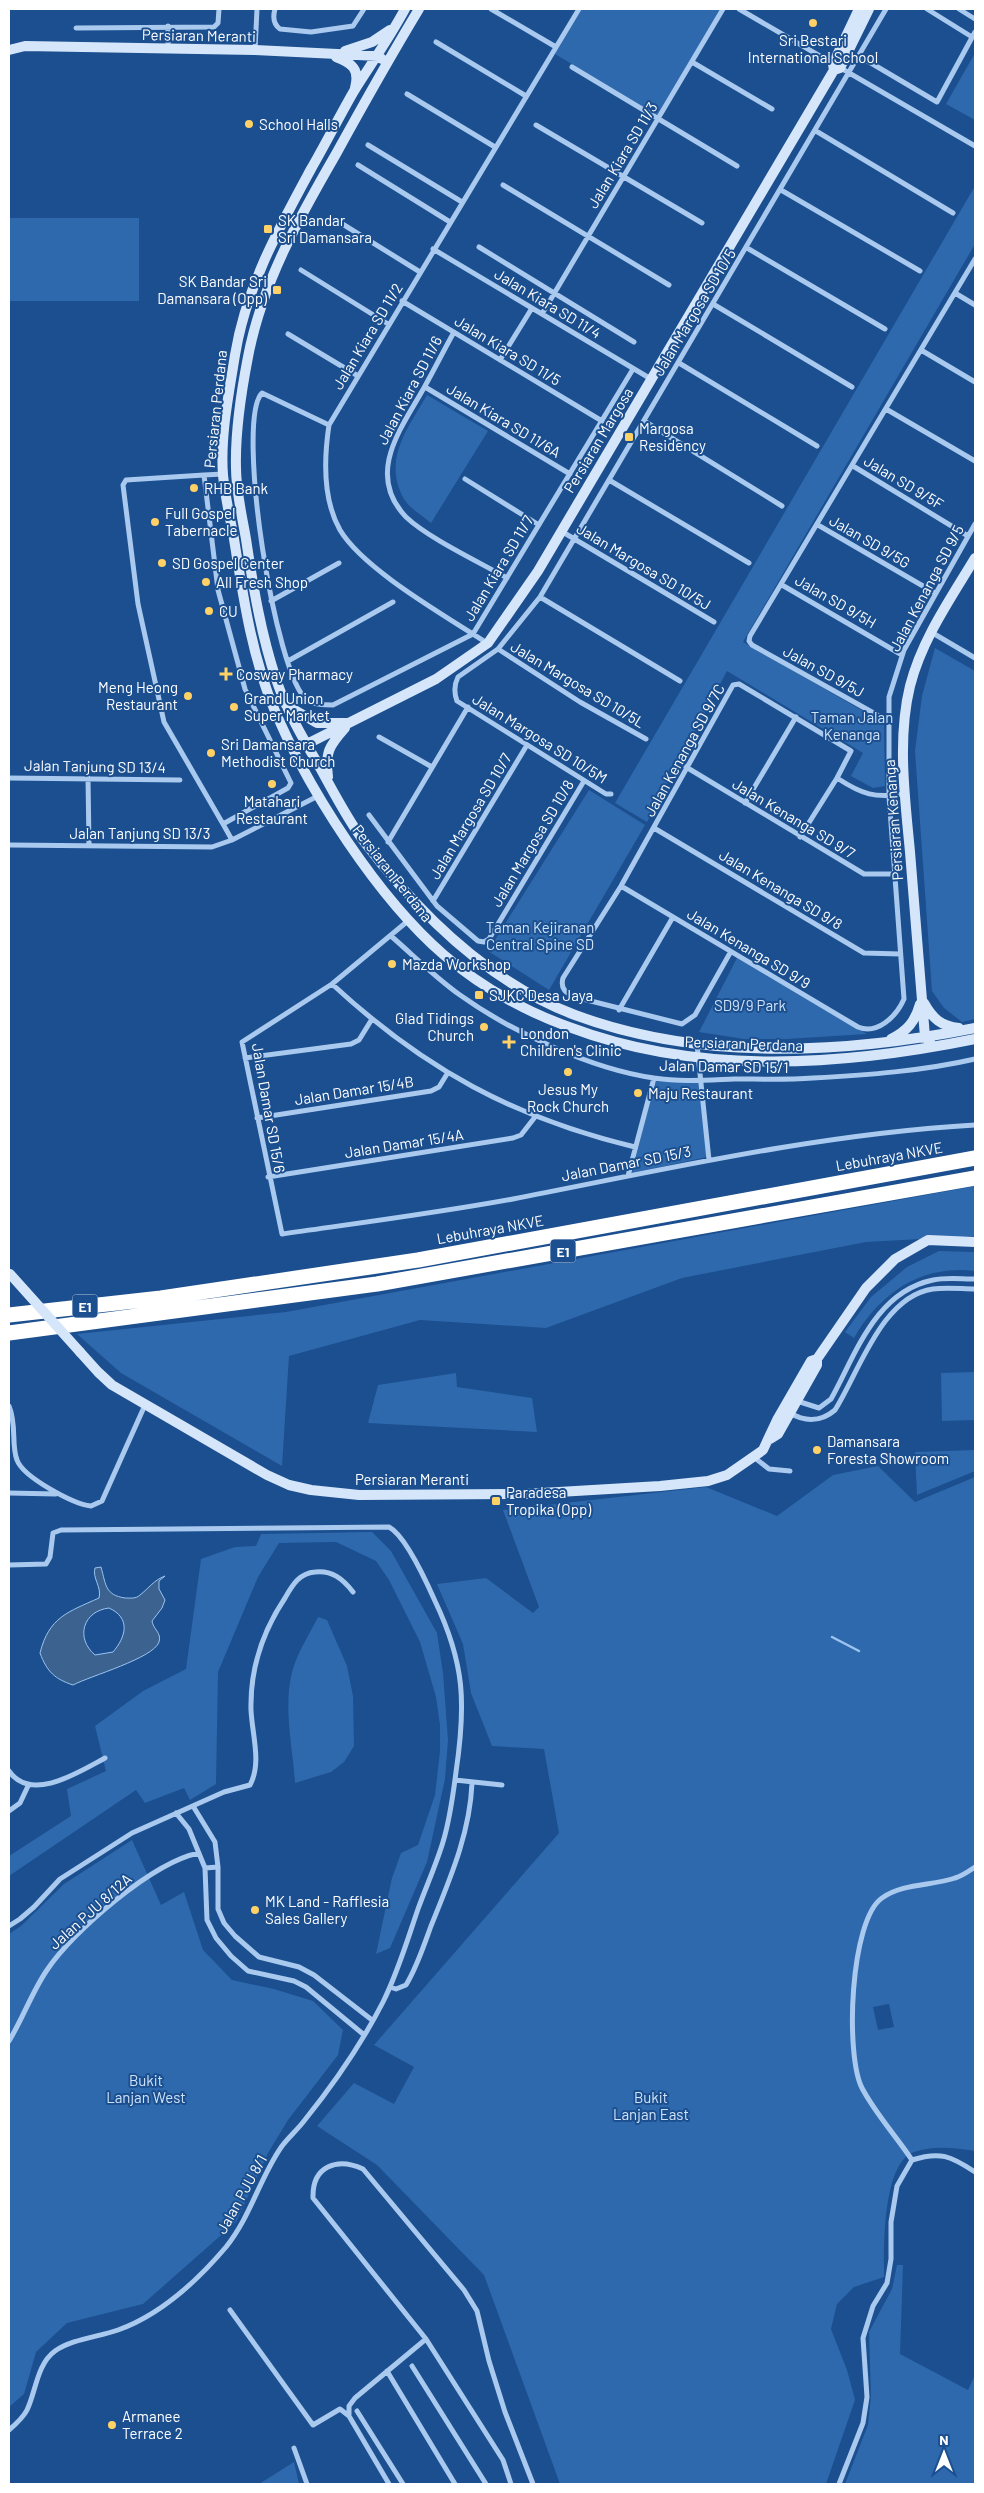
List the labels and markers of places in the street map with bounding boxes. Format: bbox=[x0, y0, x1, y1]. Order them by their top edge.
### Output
marker: Sri Bestari International School bbox=[807, 17, 819, 29]
place label: Sri Bestari International School bbox=[748, 31, 878, 66]
place label: School Halls bbox=[259, 115, 338, 133]
marker: School Halls bbox=[243, 118, 255, 130]
place label: SK Bandar Sri Damansara bbox=[278, 211, 372, 246]
marker: SK Bandar Sri Damansara bbox=[262, 223, 274, 235]
place label: SK Bandar Sri Damansara (Opp) bbox=[157, 272, 267, 307]
marker: SK Bandar Sri Damansara (Opp) bbox=[271, 284, 283, 296]
place label: Margosa Residency bbox=[639, 419, 706, 454]
marker: Margosa Residency bbox=[623, 431, 635, 443]
place label: RHB Bank bbox=[204, 479, 268, 497]
marker: RHB Bank bbox=[188, 482, 200, 494]
place label: Full Gospel Tabernacle bbox=[165, 504, 238, 539]
marker: Full Gospel Tabernacle bbox=[149, 516, 161, 528]
place label: SD Gospel Center bbox=[172, 554, 285, 572]
marker: SD Gospel Center bbox=[156, 557, 168, 569]
place label: All Fresh Shop bbox=[216, 573, 308, 591]
marker: All Fresh Shop bbox=[200, 576, 212, 588]
place label: CU bbox=[219, 602, 238, 620]
marker: CU bbox=[203, 605, 215, 617]
place label: Cosway Pharmacy bbox=[236, 665, 353, 683]
marker: Cosway Pharmacy bbox=[220, 668, 232, 680]
place label: Meng Heong Restaurant bbox=[98, 678, 178, 713]
place label: Grand Union Super Market bbox=[244, 689, 330, 724]
marker: Meng Heong Restaurant bbox=[182, 690, 194, 702]
marker: Grand Union Super Market bbox=[228, 701, 240, 713]
place label: Sri Damansara Methodist Church bbox=[221, 735, 335, 770]
marker: Sri Damansara Methodist Church bbox=[205, 747, 217, 759]
marker: Matahari Restaurant bbox=[266, 778, 278, 790]
place label: Matahari Restaurant bbox=[236, 792, 308, 827]
place label: Mazda Workshop bbox=[402, 955, 511, 973]
marker: Mazda Workshop bbox=[386, 958, 398, 970]
place label: SJKC Desa Jaya bbox=[489, 986, 593, 1004]
marker: SJKC Desa Jaya bbox=[473, 989, 485, 1001]
place label: Glad Tidings Church bbox=[395, 1009, 474, 1044]
marker: Glad Tidings Church bbox=[478, 1021, 490, 1033]
place label: London Children's Clinic bbox=[520, 1024, 622, 1059]
marker: London Children's Clinic bbox=[502, 1035, 516, 1049]
marker: Jesus My Rock Church bbox=[562, 1066, 574, 1078]
place label: Jesus My Rock Church bbox=[527, 1080, 609, 1115]
place label: Maju Restaurant bbox=[648, 1084, 753, 1102]
marker: Maju Restaurant bbox=[632, 1087, 644, 1099]
place label: Damansara Foresta Showroom bbox=[827, 1432, 949, 1467]
marker: Damansara Foresta Showroom bbox=[811, 1444, 823, 1456]
place label: Paradesa Tropika (Opp) bbox=[506, 1483, 591, 1518]
marker: Paradesa Tropika (Opp) bbox=[490, 1495, 502, 1507]
place label: MK Land - Rafflesia Sales Gallery bbox=[265, 1892, 389, 1927]
marker: MK Land - Rafflesia Sales Gallery bbox=[249, 1904, 261, 1916]
place label: Armanee Terrace 2 bbox=[122, 2407, 183, 2442]
marker: Armanee Terrace 2 bbox=[106, 2419, 118, 2431]

